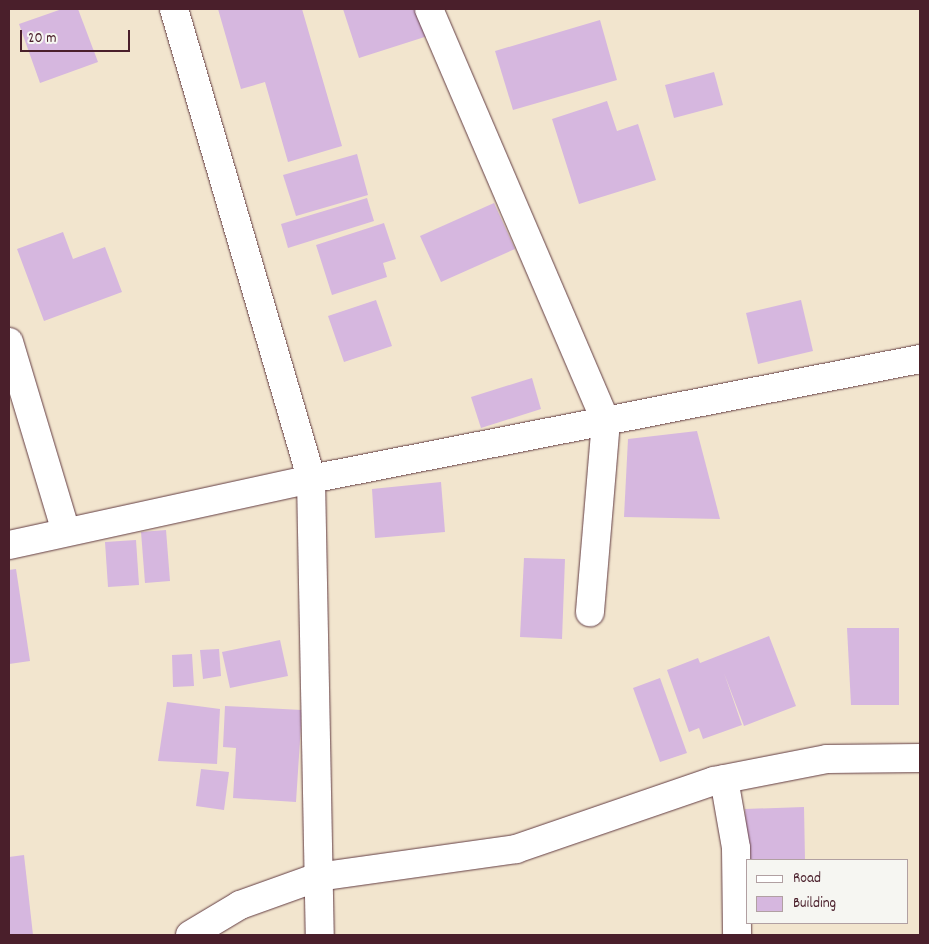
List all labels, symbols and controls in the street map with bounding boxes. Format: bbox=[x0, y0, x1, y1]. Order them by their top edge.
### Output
scale bar bbox=[22, 20, 132, 52]
text: 20 m bbox=[28, 28, 56, 50]
legend bbox=[746, 859, 909, 924]
text: Road bbox=[793, 868, 821, 890]
text: Building bbox=[793, 893, 836, 915]

